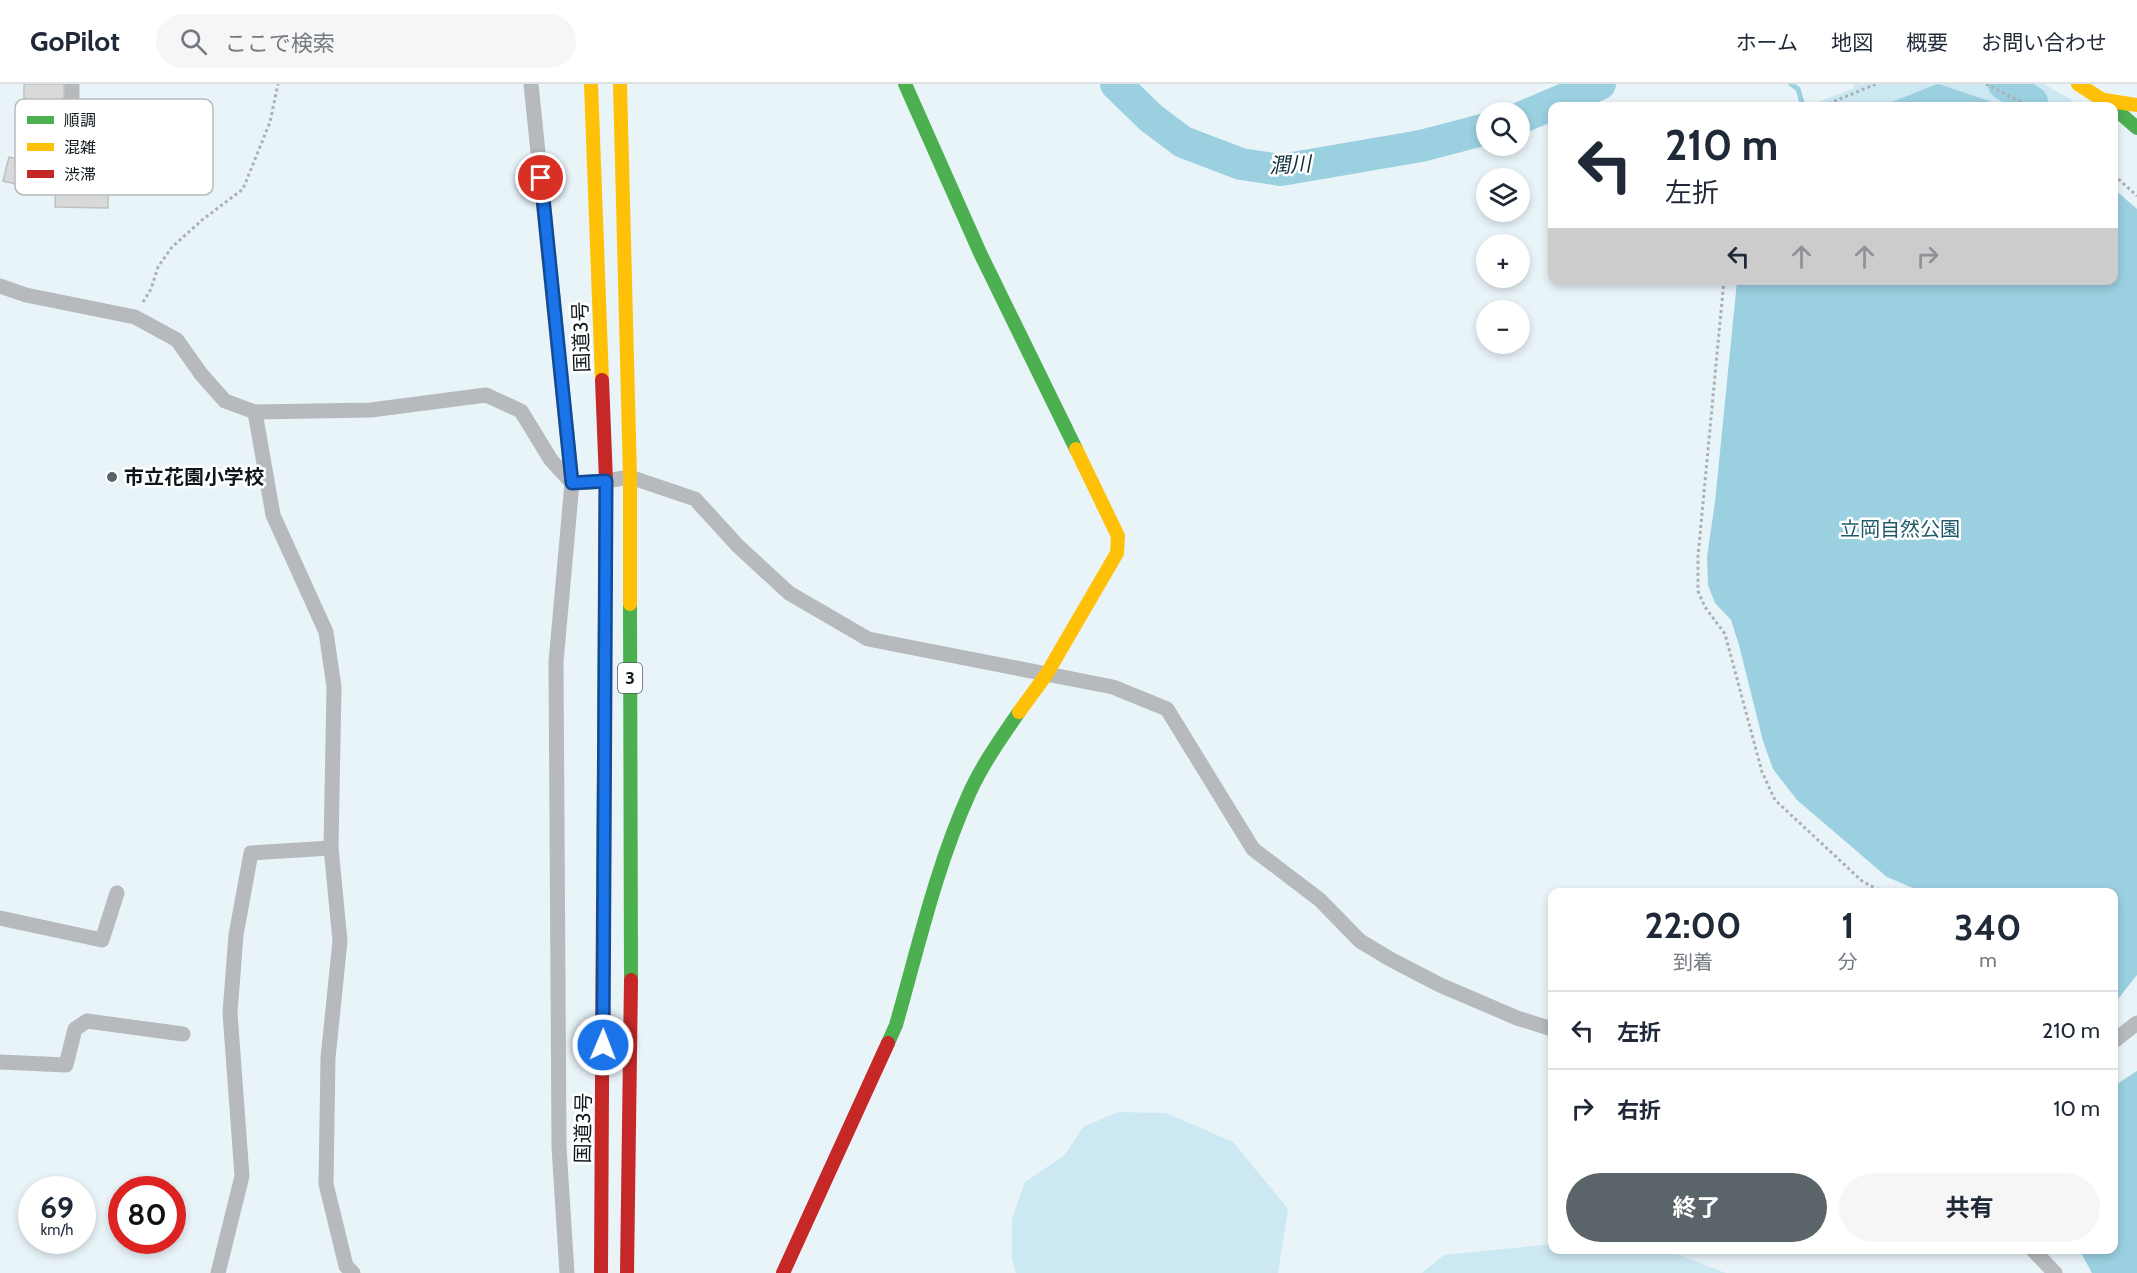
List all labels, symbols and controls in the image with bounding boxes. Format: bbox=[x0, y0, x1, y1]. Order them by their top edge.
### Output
search box bbox=[156, 14, 576, 68]
text: GoPilot bbox=[30, 24, 120, 58]
icon: search bbox=[177, 25, 210, 58]
text: ここで検索 bbox=[225, 30, 335, 57]
text: ホーム bbox=[1736, 30, 1798, 55]
text: 地図 bbox=[1831, 30, 1873, 55]
text: 概要 bbox=[1906, 30, 1948, 55]
text: お問い合わせ bbox=[1981, 30, 2107, 55]
legend bbox=[15, 99, 213, 195]
map controls bbox=[1476, 102, 1530, 354]
button: search bbox=[1476, 102, 1530, 156]
text: 順調 bbox=[64, 111, 96, 130]
text: 210 m bbox=[1665, 119, 1778, 171]
icon: left bbox=[1566, 126, 1644, 204]
text: 混雑 bbox=[64, 138, 96, 157]
water label: 潤川 bbox=[1268, 151, 1314, 178]
pin bbox=[515, 152, 566, 203]
icon: arrive bbox=[524, 161, 557, 194]
text: 渋滞 bbox=[64, 165, 96, 184]
button: layers bbox=[1476, 168, 1530, 222]
text: 左折 bbox=[1665, 176, 1719, 209]
button: + bbox=[1476, 234, 1530, 288]
icon: left bbox=[1722, 240, 1755, 273]
icon: ahead bbox=[1785, 240, 1818, 273]
icon: ahead bbox=[1848, 240, 1881, 273]
icon: right bbox=[1911, 240, 1944, 273]
button: − bbox=[1476, 300, 1530, 354]
street label: 国道3号 bbox=[568, 301, 594, 373]
place label: 市立花園小学校 bbox=[124, 465, 264, 489]
marker: 市立花園小学校 bbox=[105, 470, 119, 484]
park label: 立岡自然公園 bbox=[1840, 517, 1960, 541]
road number: 3 bbox=[618, 663, 642, 693]
text: 22:00 bbox=[1644, 903, 1741, 947]
text: 1 bbox=[1841, 903, 1855, 947]
text: 340 bbox=[1954, 905, 2022, 949]
text: m bbox=[1979, 948, 1997, 972]
text: 到着 bbox=[1673, 950, 1713, 974]
text: 分 bbox=[1838, 950, 1858, 974]
position arrow bbox=[571, 1013, 635, 1077]
icon: left bbox=[1566, 1014, 1599, 1047]
text: 210 m bbox=[2042, 1017, 2100, 1044]
text: 左折 bbox=[1617, 1019, 1661, 1046]
street label: 国道3号 bbox=[570, 1092, 596, 1164]
icon: right bbox=[1566, 1092, 1599, 1125]
text: 10 m bbox=[2053, 1095, 2100, 1122]
text: 右折 bbox=[1617, 1097, 1661, 1124]
button: 終了 bbox=[1566, 1173, 1827, 1242]
button: 共有 bbox=[1839, 1173, 2100, 1242]
speed limit sign: 80 bbox=[108, 1176, 186, 1254]
text: 69 bbox=[40, 1189, 74, 1226]
text: km/h bbox=[41, 1221, 73, 1239]

